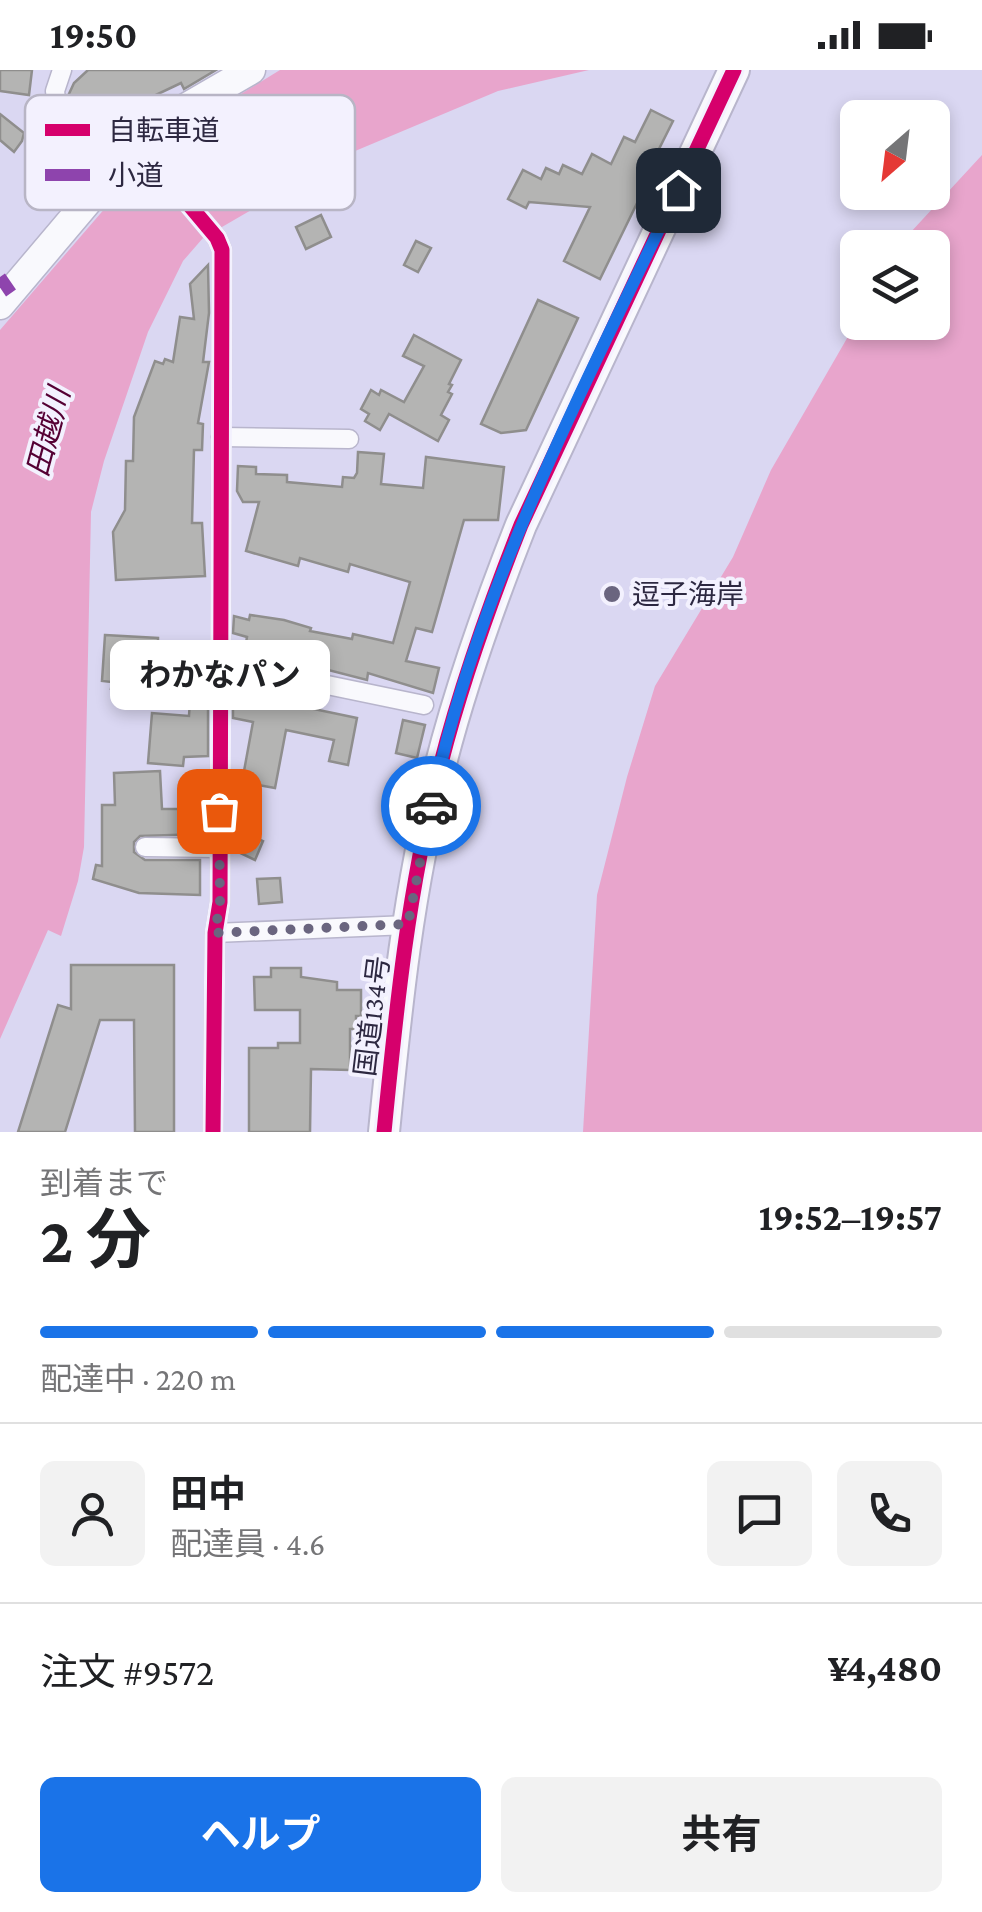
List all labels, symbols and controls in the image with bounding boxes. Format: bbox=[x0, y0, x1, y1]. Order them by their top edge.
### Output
text: 19:50 bbox=[50, 14, 137, 56]
legend bbox=[25, 95, 355, 210]
north arrow bbox=[840, 100, 950, 210]
map controls bbox=[840, 100, 950, 340]
text: 自転車道 bbox=[108, 115, 220, 146]
pin bbox=[636, 148, 721, 233]
text: 小道 bbox=[108, 160, 164, 191]
icon: home bbox=[651, 163, 706, 218]
button: layers bbox=[840, 230, 950, 340]
water label: 田越川 bbox=[20, 381, 76, 480]
place label: 逗子海岸 bbox=[632, 579, 744, 610]
marker: 逗子海岸 bbox=[601, 583, 623, 605]
callout: わかなパン bbox=[109, 641, 329, 711]
text: わかなパン bbox=[139, 657, 301, 693]
courier bbox=[381, 756, 481, 856]
pin bbox=[177, 769, 262, 854]
icon: car bbox=[404, 779, 459, 834]
icon: bag bbox=[192, 784, 247, 839]
street label: 国道134号 bbox=[349, 954, 395, 1078]
text: 到着まで bbox=[40, 1165, 168, 1201]
text: 19:52–19:57 bbox=[759, 1196, 942, 1238]
text: 2 分 bbox=[40, 1204, 151, 1276]
text: 配達中 · 220 m bbox=[40, 1361, 236, 1397]
button: person bbox=[40, 1461, 145, 1566]
button: chat bbox=[707, 1461, 812, 1566]
button: phone bbox=[837, 1461, 942, 1566]
text: 田中 bbox=[170, 1473, 246, 1515]
text: 配達員 · 4.6 bbox=[170, 1526, 325, 1562]
text: ¥4,480 bbox=[828, 1647, 942, 1689]
text: 注文 #9572 bbox=[40, 1651, 214, 1693]
button: ヘルプ bbox=[40, 1777, 481, 1892]
button: 共有 bbox=[501, 1777, 942, 1892]

